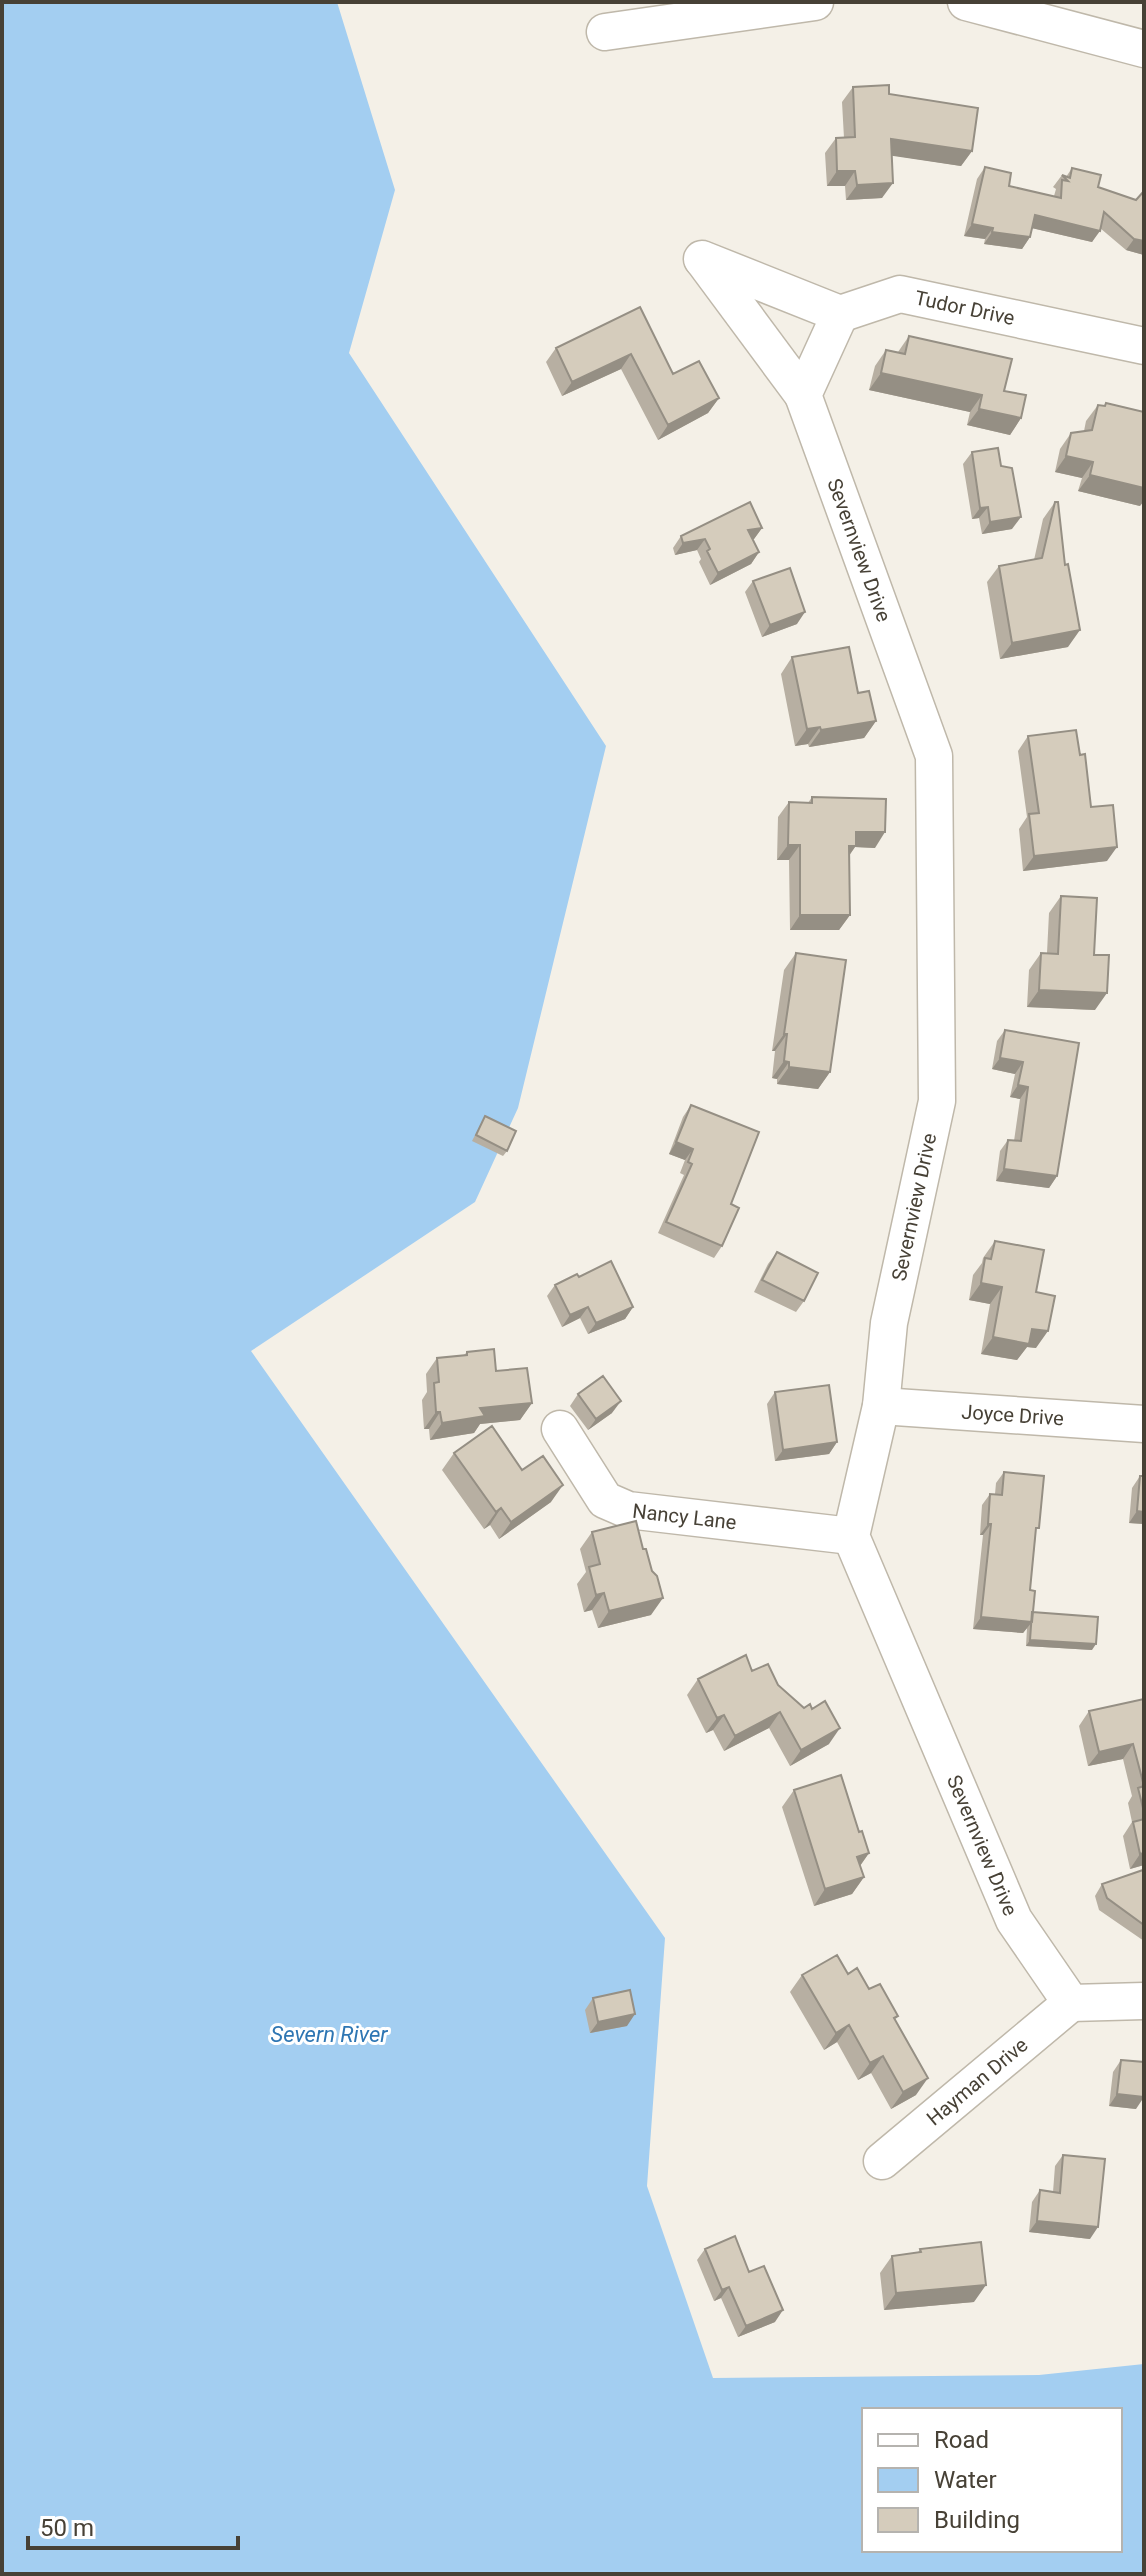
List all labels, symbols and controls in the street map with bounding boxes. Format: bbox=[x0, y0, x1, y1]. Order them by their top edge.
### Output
street label: Tudor Drive bbox=[913, 285, 1017, 330]
street label: Severnview Drive bbox=[822, 475, 896, 625]
street label: Severnview Drive bbox=[887, 1131, 941, 1283]
street label: Joyce Drive bbox=[961, 1400, 1065, 1430]
street label: Nancy Lane bbox=[631, 1499, 738, 1535]
street label: Severnview Drive bbox=[942, 1771, 1023, 1919]
water label: Severn River bbox=[271, 2022, 388, 2047]
street label: Hayman Drive bbox=[922, 2033, 1032, 2130]
legend bbox=[862, 2408, 1122, 2552]
text: Road bbox=[934, 2426, 989, 2454]
text: Water bbox=[934, 2466, 997, 2494]
scale bar bbox=[28, 2500, 238, 2550]
text: Building bbox=[934, 2506, 1020, 2534]
text: 50 m bbox=[40, 2514, 94, 2542]

